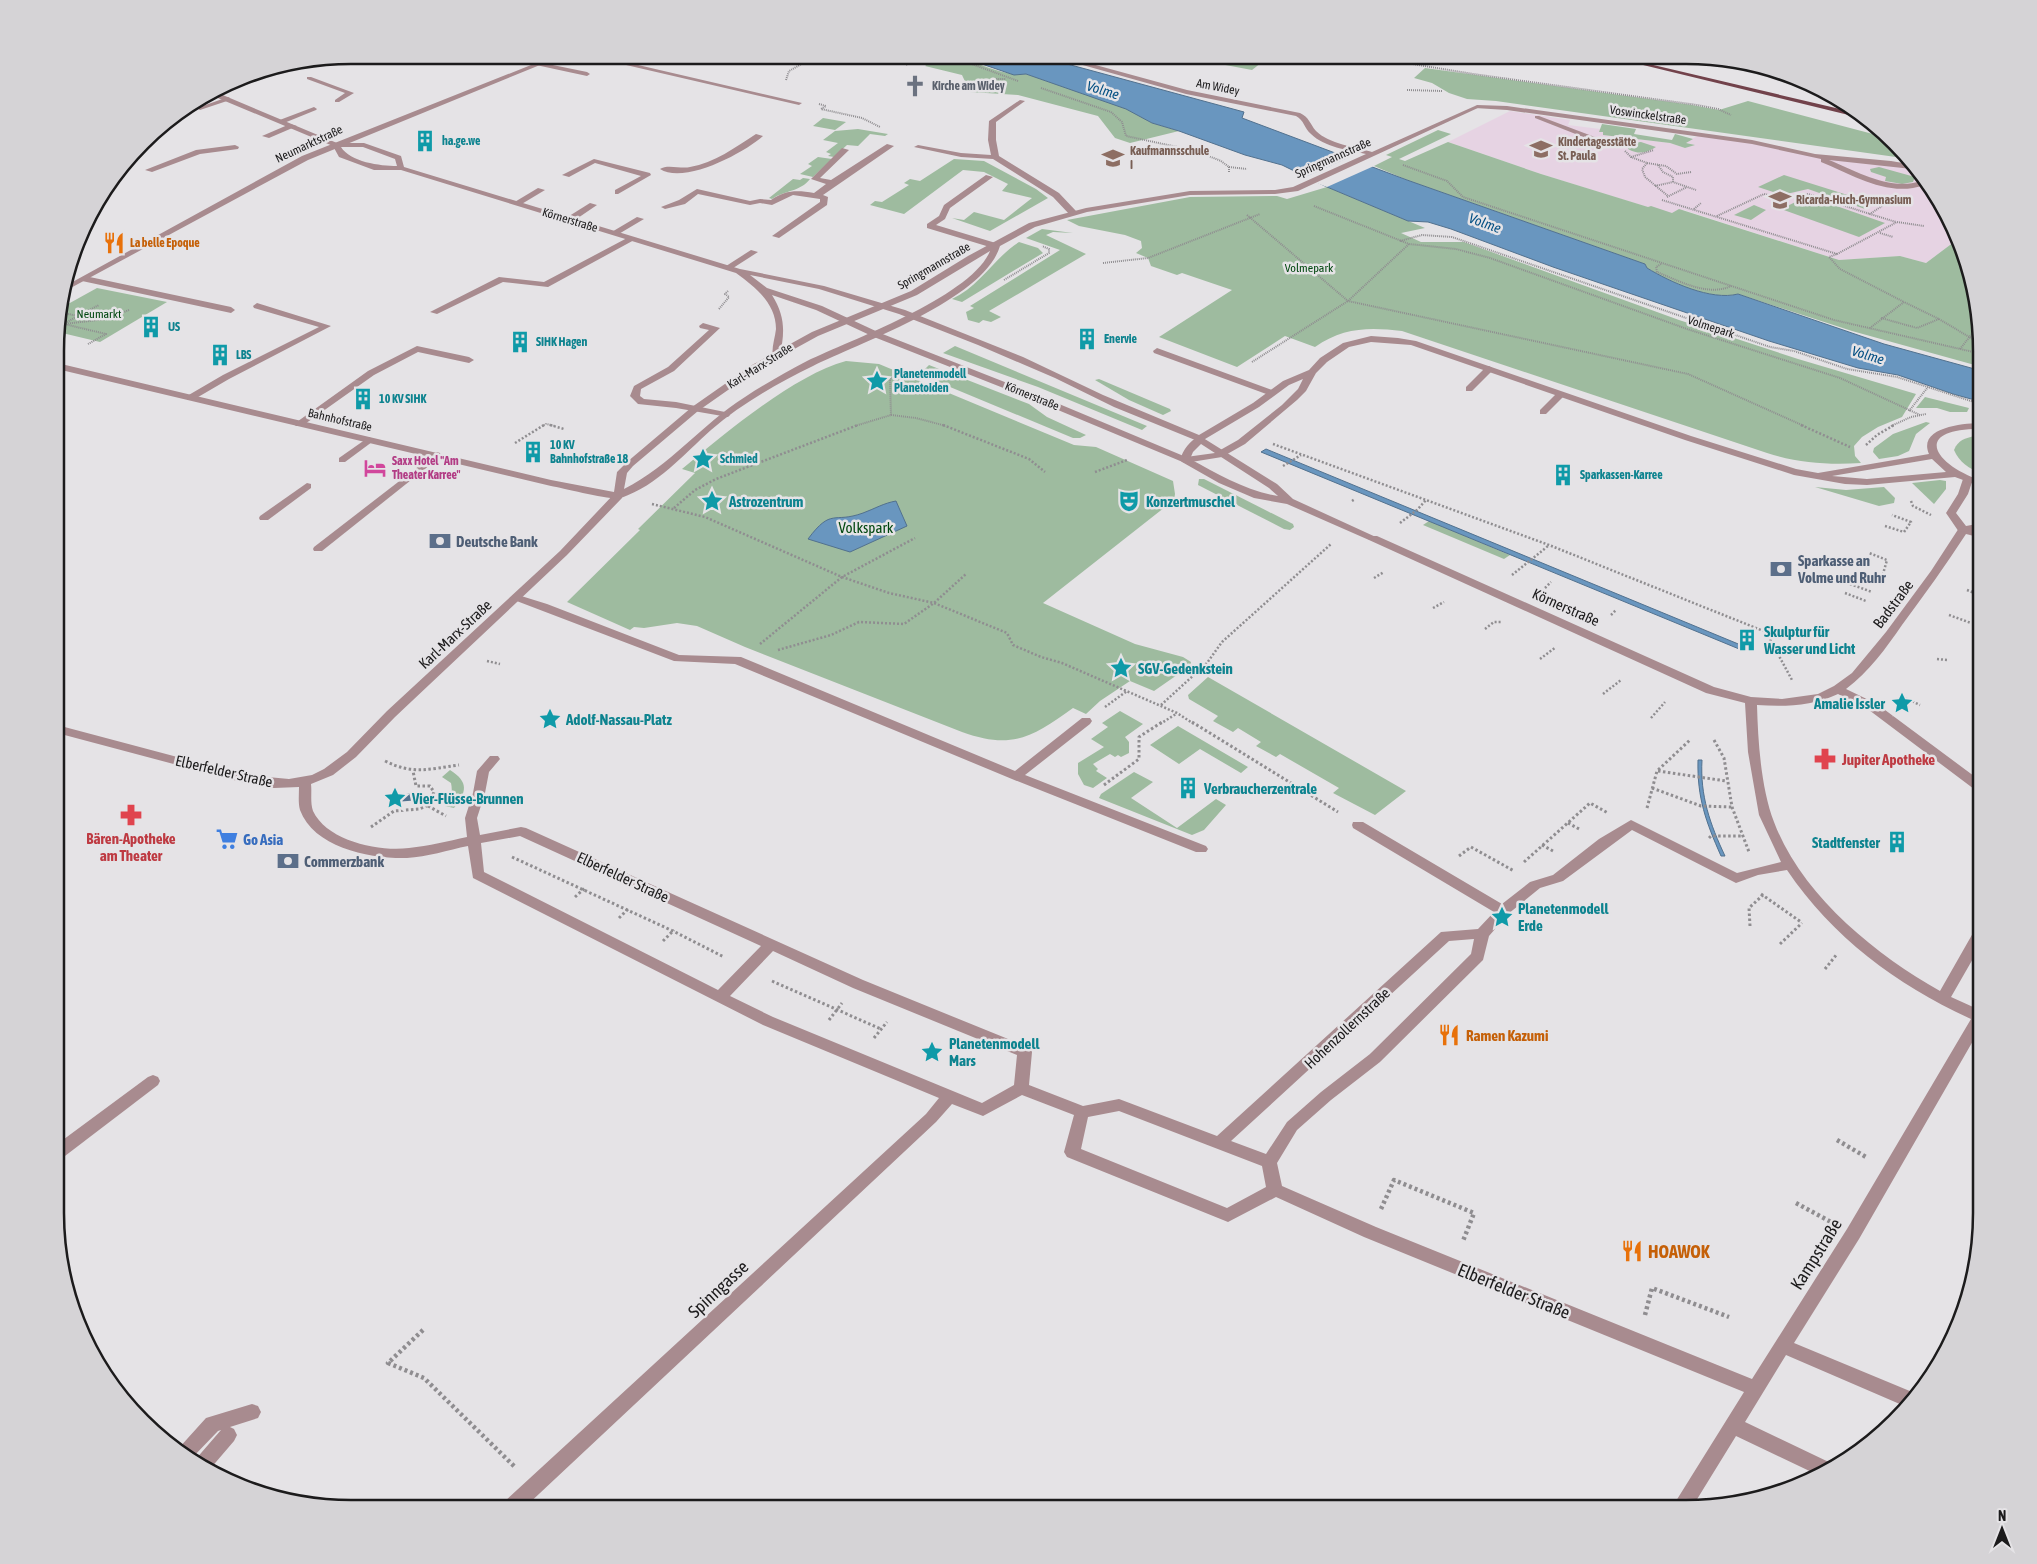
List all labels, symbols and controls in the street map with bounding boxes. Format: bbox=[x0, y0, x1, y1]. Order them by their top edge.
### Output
church icon: Kirche am Widey bbox=[902, 73, 928, 99]
street label: Am Widey bbox=[1195, 76, 1241, 98]
water label: Volme bbox=[1085, 78, 1121, 102]
place label: Kirche am Widey bbox=[932, 79, 1005, 93]
street label: Voswinckelstraße bbox=[1609, 103, 1687, 127]
street label: Neumarktstraße bbox=[273, 122, 345, 166]
building icon: ha.ge.we bbox=[412, 128, 438, 154]
place label: ha.ge.we bbox=[442, 134, 481, 148]
street label: Springmannstraße bbox=[1293, 135, 1373, 181]
place label: Kindertagesstätte St. Paula bbox=[1558, 135, 1637, 163]
school or university icon: Kindertagesstätte St. Paula bbox=[1528, 136, 1554, 162]
place label: Kaufmannsschule I bbox=[1130, 144, 1210, 172]
school or university icon: Kaufmannsschule I bbox=[1100, 145, 1126, 171]
school or university icon: Ricarda-Huch-Gymnasium bbox=[1767, 187, 1793, 213]
place label: Ricarda-Huch-Gymnasium bbox=[1796, 193, 1912, 207]
street label: Körnerstraße bbox=[541, 205, 599, 235]
water label: Volme bbox=[1467, 210, 1503, 236]
restaurant icon: La belle Epoque bbox=[101, 230, 127, 256]
place label: La belle Epoque bbox=[130, 236, 200, 250]
street label: Springmannstraße bbox=[895, 240, 973, 292]
park label: Volmepark bbox=[1285, 261, 1334, 275]
park label: Neumarkt bbox=[77, 307, 122, 321]
street label: Volmepark bbox=[1686, 313, 1737, 341]
building icon: US bbox=[138, 314, 164, 340]
place label: US bbox=[168, 320, 180, 334]
building icon: Enervie bbox=[1074, 326, 1100, 352]
building icon: SIHK Hagen bbox=[507, 329, 533, 355]
place label: Enervie bbox=[1104, 332, 1138, 346]
place label: SIHK Hagen bbox=[536, 335, 588, 349]
street label: Karl-Marx-Straße bbox=[725, 340, 795, 392]
building icon: LBS bbox=[207, 342, 233, 368]
water label: Volme bbox=[1850, 343, 1886, 367]
place label: LBS bbox=[236, 348, 251, 362]
place label: Planetenmodell Planetoiden bbox=[894, 367, 967, 395]
place icon: Planetenmodell Planetoiden bbox=[864, 368, 890, 394]
street label: Körnerstraße bbox=[1003, 379, 1061, 413]
building icon: 10 KV SIHK bbox=[350, 386, 376, 412]
place label: 10 KV SIHK bbox=[379, 392, 426, 406]
street label: Bahnhofstraße bbox=[307, 406, 373, 434]
place label: 10 KV Bahnhofstraße 18 bbox=[550, 438, 629, 466]
building icon: 10 KV Bahnhofstraße 18 bbox=[520, 439, 546, 465]
place icon: Schmied bbox=[690, 446, 716, 472]
place label: Schmied bbox=[720, 452, 758, 466]
place label: Saxx Hotel "Am Theater Karree" bbox=[392, 454, 461, 482]
hotel icon: Saxx Hotel "Am Theater Karree" bbox=[362, 455, 388, 481]
building icon: Sparkassen-Karree bbox=[1550, 462, 1576, 488]
place label: Sparkassen-Karree bbox=[1580, 468, 1663, 482]
place icon: Astrozentrum bbox=[699, 488, 725, 514]
theatre icon: Konzertmuschel bbox=[1116, 488, 1142, 514]
place label: Astrozentrum bbox=[728, 493, 804, 510]
place label: Konzertmuschel bbox=[1146, 493, 1236, 510]
park label: Volkspark bbox=[839, 519, 894, 536]
bank icon: Deutsche Bank bbox=[427, 528, 453, 554]
place label: Deutsche Bank bbox=[456, 533, 538, 550]
place label: Sparkasse an Volme und Ruhr bbox=[1797, 552, 1886, 586]
bank icon: Sparkasse an Volme und Ruhr bbox=[1768, 556, 1794, 582]
street label: Badstraße bbox=[1869, 576, 1917, 631]
street label: Körnerstraße bbox=[1530, 585, 1602, 629]
street label: Karl-Marx-Straße bbox=[415, 596, 495, 672]
place label: Skulptur für Wasser und Licht bbox=[1763, 623, 1856, 657]
building icon: Skulptur für Wasser und Licht bbox=[1734, 627, 1760, 653]
place icon: SGV-Gedenkstein bbox=[1108, 655, 1134, 681]
place label: SGV-Gedenkstein bbox=[1138, 660, 1233, 677]
place icon: Amalie Issler bbox=[1889, 690, 1915, 716]
place label: Amalie Issler bbox=[1813, 695, 1886, 712]
place icon: Adolf-Nassau-Platz bbox=[537, 706, 563, 732]
place label: Adolf-Nassau-Platz bbox=[565, 711, 672, 728]
pharmacy icon: Jupiter Apotheke bbox=[1812, 746, 1838, 772]
place label: Jupiter Apotheke bbox=[1841, 751, 1935, 768]
street label: Elberfelder Straße bbox=[174, 752, 274, 790]
building icon: Verbraucherzentrale bbox=[1175, 775, 1201, 801]
place label: Verbraucherzentrale bbox=[1203, 780, 1317, 797]
place icon: Vier-Flüsse-Brunnen bbox=[382, 785, 408, 811]
place label: Vier-Flüsse-Brunnen bbox=[411, 790, 524, 807]
pharmacy icon: Bären-Apotheke am Theater bbox=[118, 802, 144, 828]
supermarket icon: Go Asia bbox=[214, 826, 240, 852]
building icon: Stadtfenster bbox=[1884, 829, 1910, 855]
place label: Bären-Apotheke am Theater bbox=[86, 830, 176, 864]
place label: Go Asia bbox=[243, 831, 283, 848]
place label: Stadtfenster bbox=[1812, 834, 1881, 851]
bank icon: Commerzbank bbox=[275, 848, 301, 874]
street label: Elberfelder Straße bbox=[574, 848, 672, 906]
place label: Commerzbank bbox=[304, 853, 384, 870]
place label: Planetenmodell Erde bbox=[1518, 900, 1609, 934]
place icon: Planetenmodell Erde bbox=[1489, 904, 1515, 930]
street label: Hohenzollernstraße bbox=[1301, 984, 1393, 1072]
restaurant icon: Ramen Kazumi bbox=[1436, 1022, 1462, 1048]
place label: Ramen Kazumi bbox=[1466, 1027, 1548, 1044]
place label: Planetenmodell Mars bbox=[949, 1035, 1040, 1069]
place icon: Planetenmodell Mars bbox=[919, 1039, 945, 1065]
street label: Kampstraße bbox=[1786, 1215, 1846, 1293]
restaurant icon: HOAWOK bbox=[1619, 1238, 1645, 1264]
place label: HOAWOK bbox=[1648, 1241, 1710, 1262]
street label: Spinngasse bbox=[684, 1256, 752, 1322]
street label: Elberfelder Straße bbox=[1455, 1259, 1573, 1323]
north arrow bbox=[1977, 1504, 2027, 1554]
text: N bbox=[1998, 1508, 2006, 1524]

